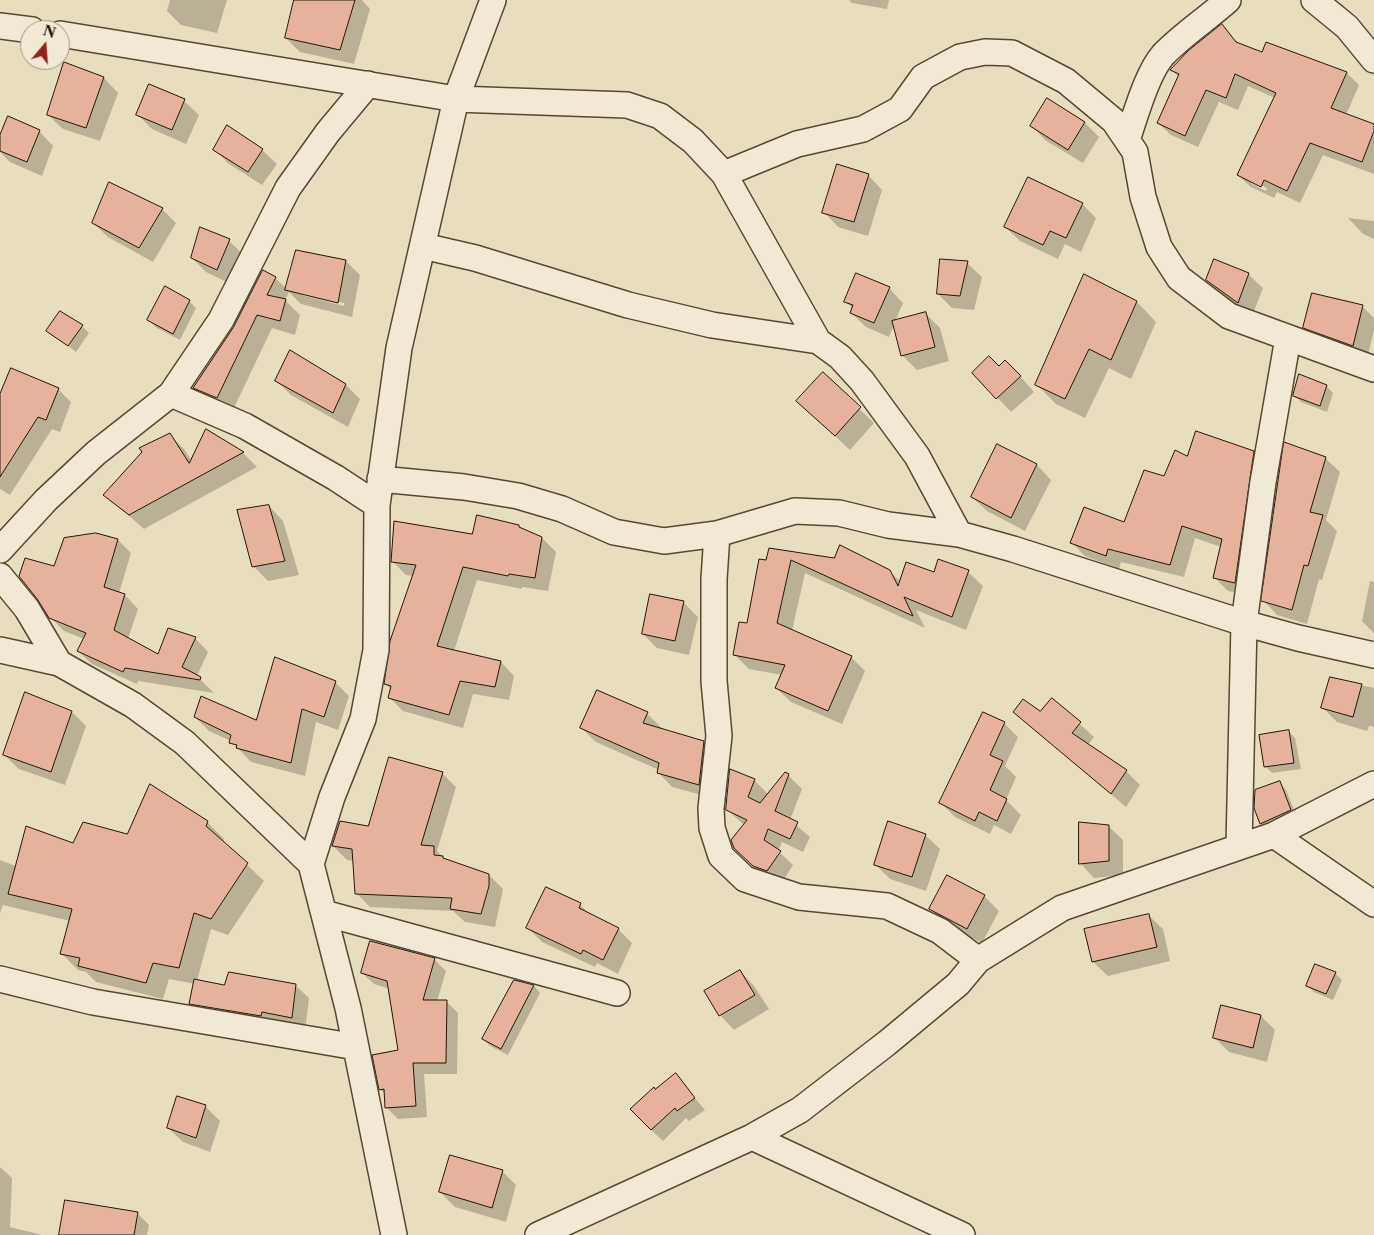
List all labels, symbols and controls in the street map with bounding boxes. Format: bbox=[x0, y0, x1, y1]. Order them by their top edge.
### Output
north arrow bbox=[20, 20, 70, 70]
text: N bbox=[41, 21, 58, 42]

